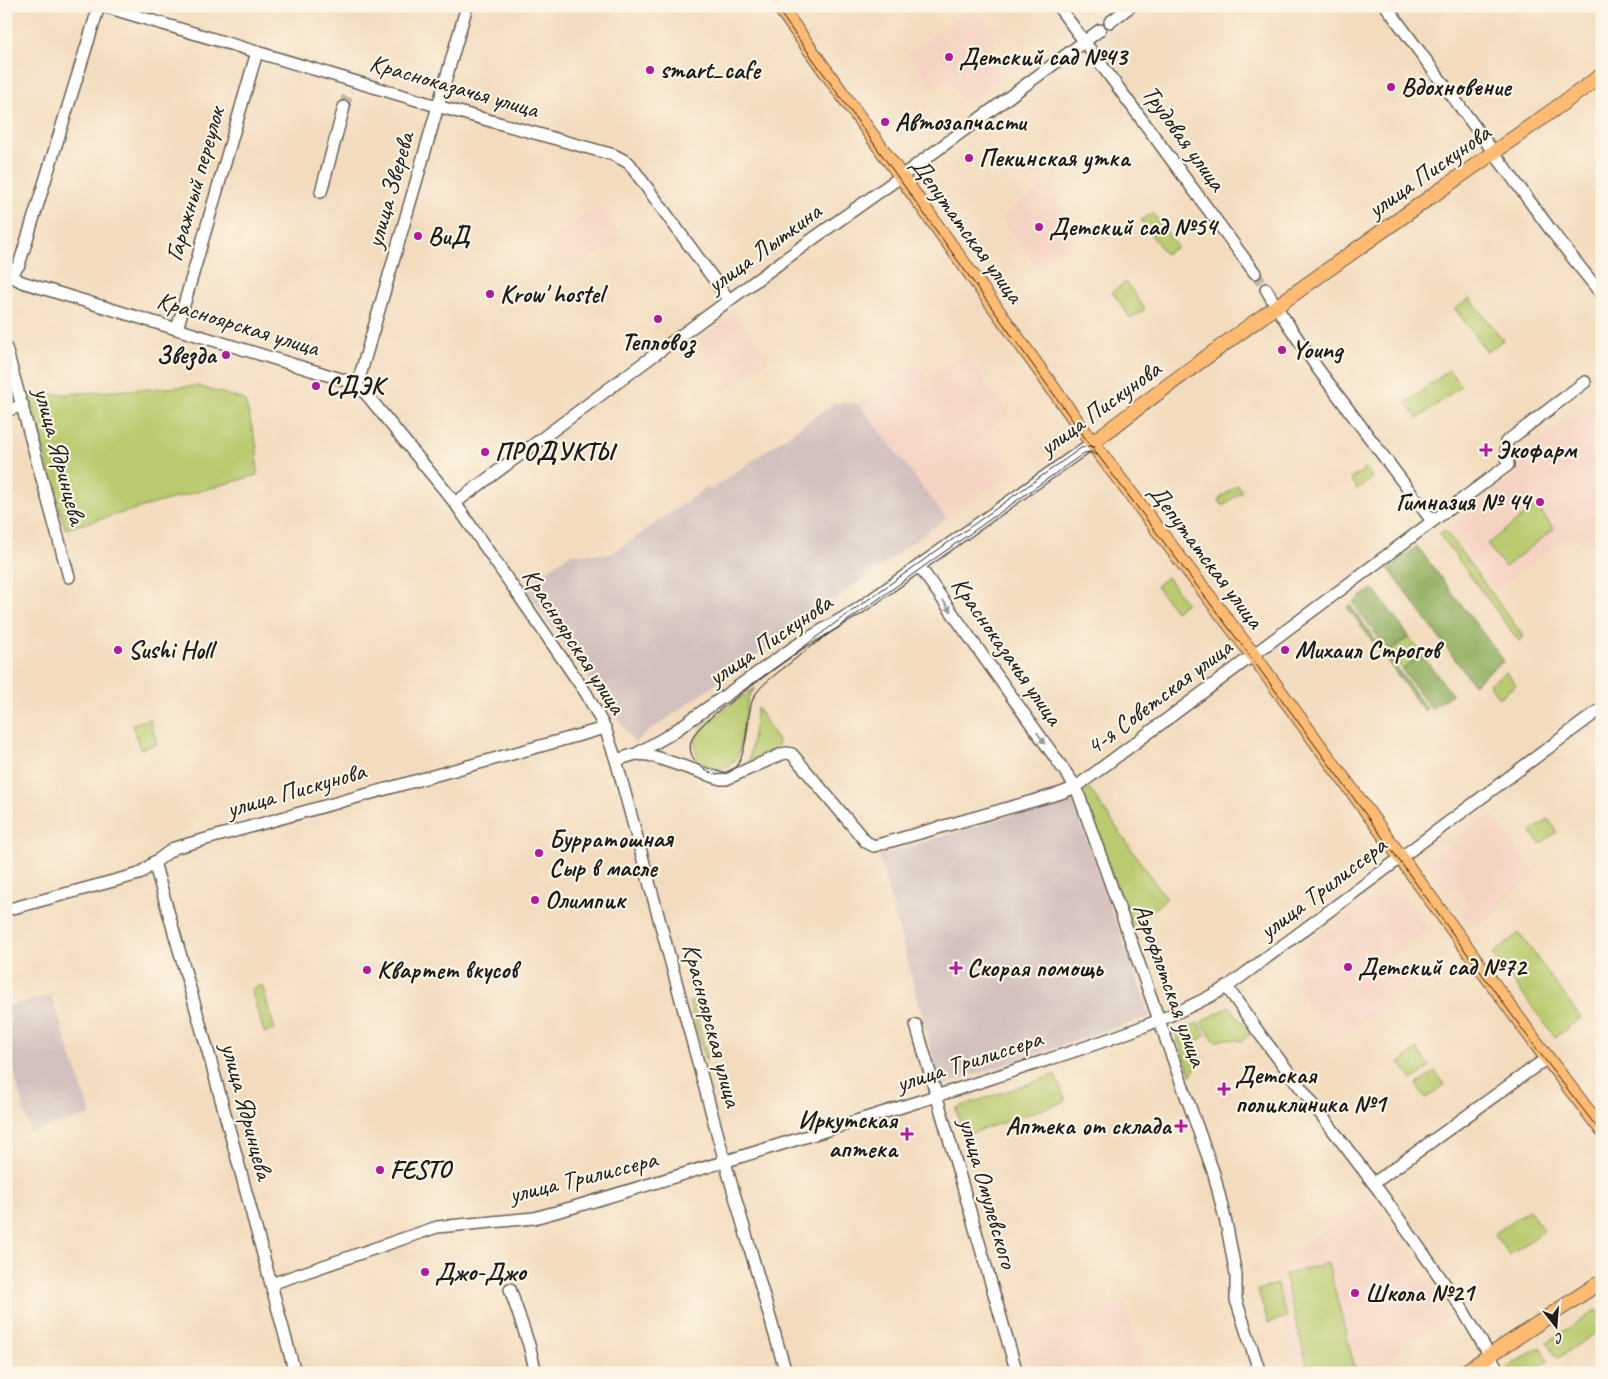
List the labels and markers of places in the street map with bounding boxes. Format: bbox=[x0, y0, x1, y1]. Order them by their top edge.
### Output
place label: Детский сад №43 bbox=[959, 41, 1130, 73]
marker: Детский сад №43 bbox=[943, 51, 955, 63]
place label: smart_cafe bbox=[660, 54, 761, 86]
marker: smart_cafe bbox=[644, 64, 656, 76]
place label: Вдохновение bbox=[1401, 71, 1513, 103]
marker: Вдохновение bbox=[1385, 81, 1397, 93]
place label: Автозапчасти bbox=[895, 106, 1028, 138]
marker: Автозапчасти bbox=[879, 116, 891, 128]
place label: Пекинская утка bbox=[979, 142, 1131, 174]
marker: Пекинская утка bbox=[963, 152, 975, 164]
place label: Детский сад №54 bbox=[1049, 211, 1219, 243]
place label: ВиД bbox=[428, 220, 471, 252]
marker: Детский сад №54 bbox=[1033, 221, 1045, 233]
marker: ВиД bbox=[412, 230, 424, 242]
place label: Krow' hostel bbox=[500, 278, 608, 310]
marker: Krow' hostel bbox=[484, 288, 496, 300]
marker: Тепловоз bbox=[652, 313, 664, 325]
place label: Тепловоз bbox=[621, 326, 697, 358]
place label: Young bbox=[1292, 334, 1345, 366]
place label: Звезда bbox=[156, 339, 218, 371]
marker: Young bbox=[1276, 344, 1288, 356]
marker: Звезда bbox=[220, 349, 232, 361]
place label: СДЭК bbox=[326, 370, 389, 402]
marker: СДЭК bbox=[310, 380, 322, 392]
place label: Экофарм bbox=[1496, 434, 1578, 466]
place label: ПРОДУКТЫ bbox=[495, 436, 617, 468]
marker: Экофарм bbox=[1480, 444, 1492, 456]
marker: ПРОДУКТЫ bbox=[479, 446, 491, 458]
place label: Гимназия № 44 bbox=[1396, 486, 1533, 518]
marker: Гимназия № 44 bbox=[1534, 496, 1546, 508]
place label: Sushi Holl bbox=[128, 634, 217, 666]
place label: Михаил Строгов bbox=[1295, 634, 1444, 666]
marker: Sushi Holl bbox=[112, 644, 124, 656]
marker: Михаил Строгов bbox=[1279, 644, 1291, 656]
place label: Бурратошная Сыр в масле bbox=[549, 823, 675, 884]
marker: Бурратошная Сыр в масле bbox=[533, 847, 545, 859]
place label: Олимпик bbox=[545, 884, 628, 916]
marker: Олимпик bbox=[529, 894, 541, 906]
place label: Детский сад №72 bbox=[1358, 951, 1528, 983]
place label: Скорая помощь bbox=[967, 952, 1104, 984]
place label: Квартет вкусов bbox=[377, 954, 521, 986]
marker: Скорая помощь bbox=[949, 961, 963, 975]
marker: Детский сад №72 bbox=[1342, 961, 1354, 973]
marker: Квартет вкусов bbox=[361, 964, 373, 976]
place label: Детская поликлиника №1 bbox=[1235, 1059, 1388, 1120]
marker: Детская поликлиника №1 bbox=[1217, 1082, 1231, 1096]
place label: Иркутская аптека bbox=[798, 1104, 899, 1165]
place label: Аптека от склада bbox=[1005, 1110, 1173, 1142]
marker: Аптека от склада bbox=[1175, 1120, 1187, 1132]
marker: Иркутская аптека bbox=[901, 1128, 913, 1140]
place label: FESTO bbox=[390, 1154, 454, 1186]
marker: FESTO bbox=[374, 1164, 386, 1176]
place label: Джо-Джо bbox=[435, 1256, 528, 1288]
marker: Джо-Джо bbox=[419, 1266, 431, 1278]
place label: Школа №21 bbox=[1365, 1277, 1477, 1309]
marker: Школа №21 bbox=[1349, 1287, 1361, 1299]

